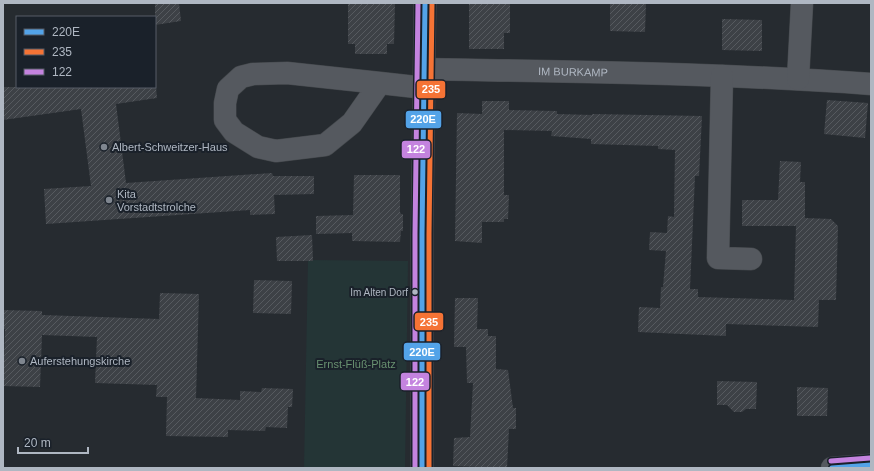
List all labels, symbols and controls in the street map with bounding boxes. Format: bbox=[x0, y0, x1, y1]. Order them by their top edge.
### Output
legend bbox=[16, 16, 156, 88]
text: 220E bbox=[52, 25, 80, 39]
text: 235 bbox=[52, 45, 72, 59]
text: 122 bbox=[52, 65, 72, 79]
street label: IM BURKAMP bbox=[538, 65, 608, 78]
line badge: 235 bbox=[416, 80, 446, 99]
text: 235 bbox=[422, 83, 440, 95]
line badge: 220E bbox=[405, 110, 442, 129]
text: 220E bbox=[410, 113, 436, 125]
line badge: 122 bbox=[401, 140, 431, 159]
place label: Albert-Schweitzer-Haus bbox=[112, 141, 228, 153]
marker: Albert-Schweitzer-Haus bbox=[99, 142, 109, 152]
text: 122 bbox=[407, 143, 425, 155]
place label: Kita Vorstadtstrolche bbox=[117, 188, 196, 213]
marker: Kita Vorstadtstrolche bbox=[104, 195, 114, 205]
place label: Im Alten Dorf bbox=[350, 287, 408, 298]
marker: Im Alten Dorf bbox=[410, 287, 420, 297]
line badge: 235 bbox=[414, 312, 444, 331]
text: 235 bbox=[420, 316, 438, 328]
line badge: 220E bbox=[403, 342, 441, 361]
text: 220E bbox=[409, 346, 435, 358]
place label: Auferstehungskirche bbox=[30, 355, 130, 367]
marker: Auferstehungskirche bbox=[17, 356, 27, 366]
park label: Ernst-Flüß-Platz bbox=[316, 358, 396, 370]
line badge: 122 bbox=[400, 372, 430, 391]
text: 122 bbox=[406, 376, 424, 388]
scale bar bbox=[18, 429, 88, 455]
text: 20 m bbox=[24, 436, 51, 450]

